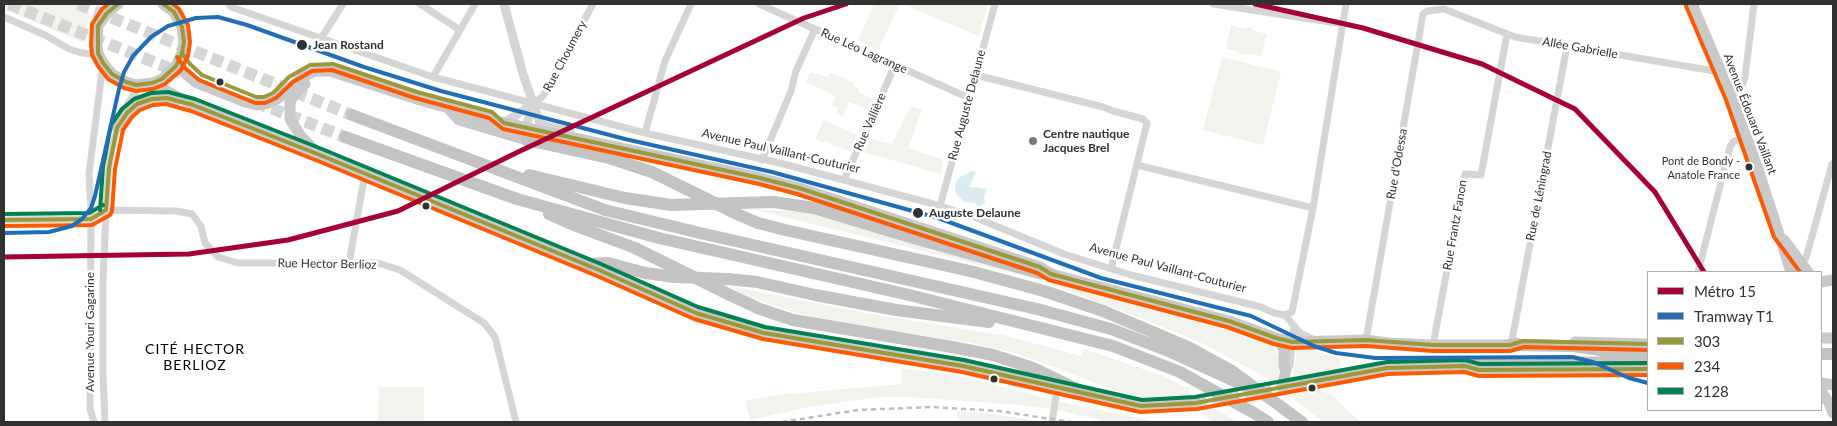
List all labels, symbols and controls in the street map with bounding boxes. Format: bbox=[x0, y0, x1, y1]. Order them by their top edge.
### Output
street label: Rue Choumery bbox=[540, 18, 590, 94]
street label: Rue Léo Lagrange bbox=[819, 25, 909, 77]
street label: Allée Gabrielle bbox=[1541, 34, 1619, 62]
marker: Jean Rostand bbox=[295, 38, 309, 52]
place label: Jean Rostand bbox=[313, 38, 384, 52]
street label: Rue Auguste Delaune bbox=[945, 48, 989, 162]
street label: Avenue Édouard Vaillant bbox=[1720, 52, 1780, 176]
unlabelled marker bbox=[215, 77, 225, 87]
street label: Rue Vallière bbox=[851, 91, 889, 153]
street label: Avenue Paul Vaillant-Couturier bbox=[701, 126, 861, 176]
place label: Centre nautique Jacques Brel bbox=[1043, 127, 1129, 155]
street label: Rue d'Odessa bbox=[1384, 128, 1410, 200]
marker: Centre nautique Jacques Brel bbox=[1027, 135, 1039, 147]
street label: Rue de Léningrad bbox=[1523, 150, 1555, 242]
place label: Pont de Bondy - Anatole France bbox=[1662, 154, 1740, 180]
marker: Pont de Bondy - Anatole France bbox=[1744, 162, 1754, 172]
street label: Rue Frantz Fanon bbox=[1440, 179, 1470, 271]
unlabelled marker bbox=[421, 201, 431, 211]
marker: Auguste Delaune bbox=[911, 206, 925, 220]
place label: Auguste Delaune bbox=[929, 206, 1021, 220]
street label: Avenue Paul Vaillant-Couturier bbox=[1088, 240, 1248, 296]
street label: Rue Hector Berlioz bbox=[277, 256, 377, 272]
legend bbox=[1647, 271, 1822, 411]
street label: Avenue Youri Gagarine bbox=[83, 272, 97, 392]
text: Métro 15 bbox=[1694, 282, 1756, 300]
text: Tramway T1 bbox=[1694, 307, 1774, 325]
text: 303 bbox=[1694, 332, 1720, 350]
district label: CITÉ HECTOR BERLIOZ bbox=[144, 341, 246, 374]
text: 234 bbox=[1694, 357, 1720, 375]
unlabelled marker bbox=[989, 374, 999, 384]
text: 2128 bbox=[1694, 382, 1729, 400]
unlabelled marker bbox=[1307, 383, 1317, 393]

